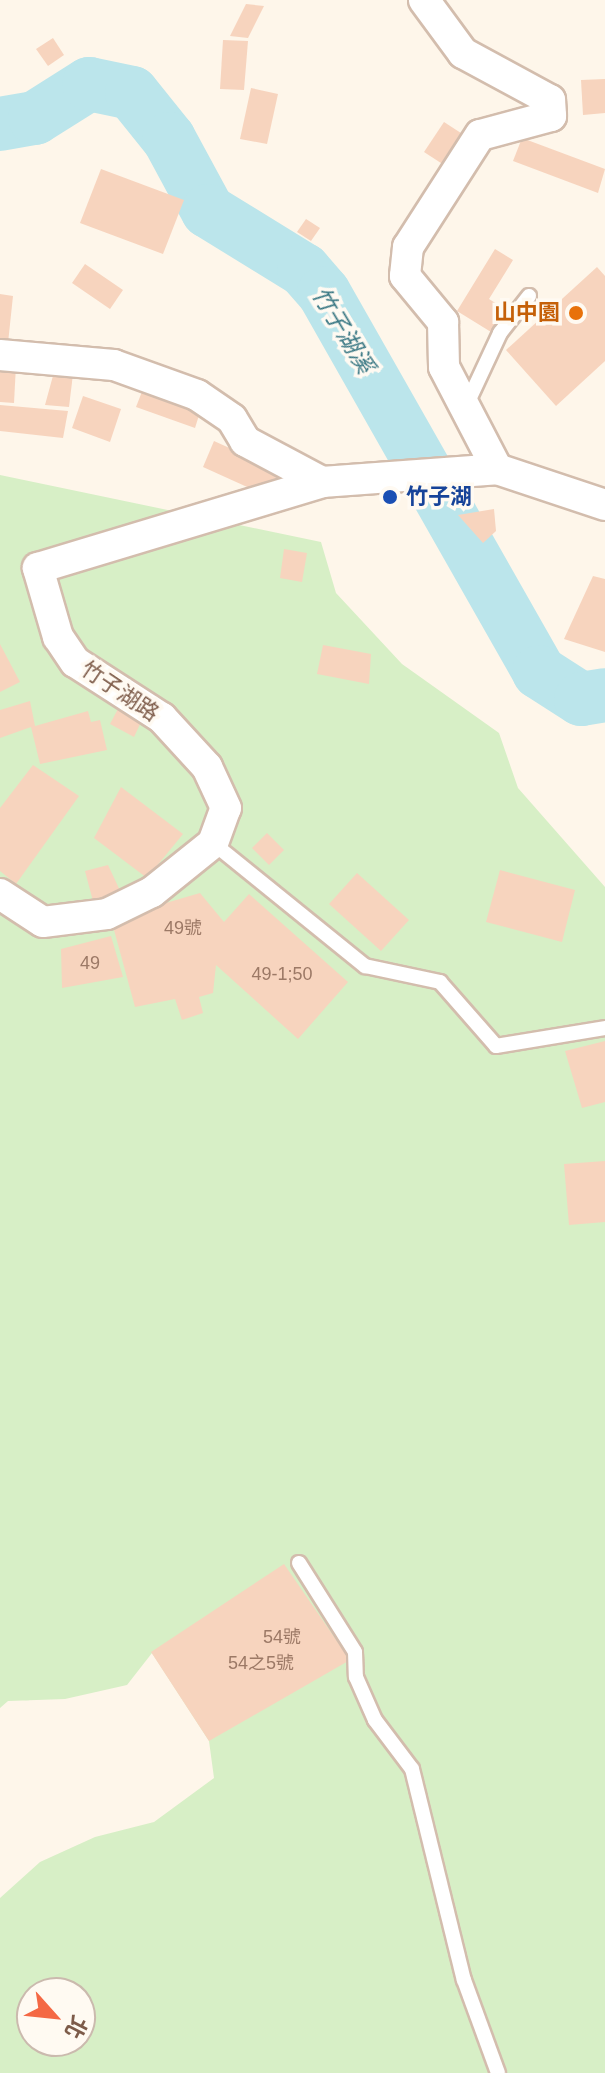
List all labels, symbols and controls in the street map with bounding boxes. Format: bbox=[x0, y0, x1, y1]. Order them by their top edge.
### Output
water label: 竹子湖溪 bbox=[306, 281, 380, 379]
place label: 山中園 bbox=[494, 300, 560, 326]
marker: 山中園 bbox=[567, 304, 585, 322]
place label: 竹子湖 bbox=[406, 484, 472, 510]
marker: 竹子湖 bbox=[381, 488, 399, 506]
street label: 竹子湖路 bbox=[76, 655, 164, 727]
house number: 49號 bbox=[164, 917, 202, 939]
house number: 49 bbox=[80, 952, 100, 974]
house number: 49-1;50 bbox=[251, 963, 313, 985]
house number: 54號 bbox=[263, 1626, 301, 1648]
house number: 54之5號 bbox=[228, 1652, 294, 1674]
north arrow bbox=[16, 1977, 96, 2057]
text: 北 bbox=[60, 2012, 92, 2043]

